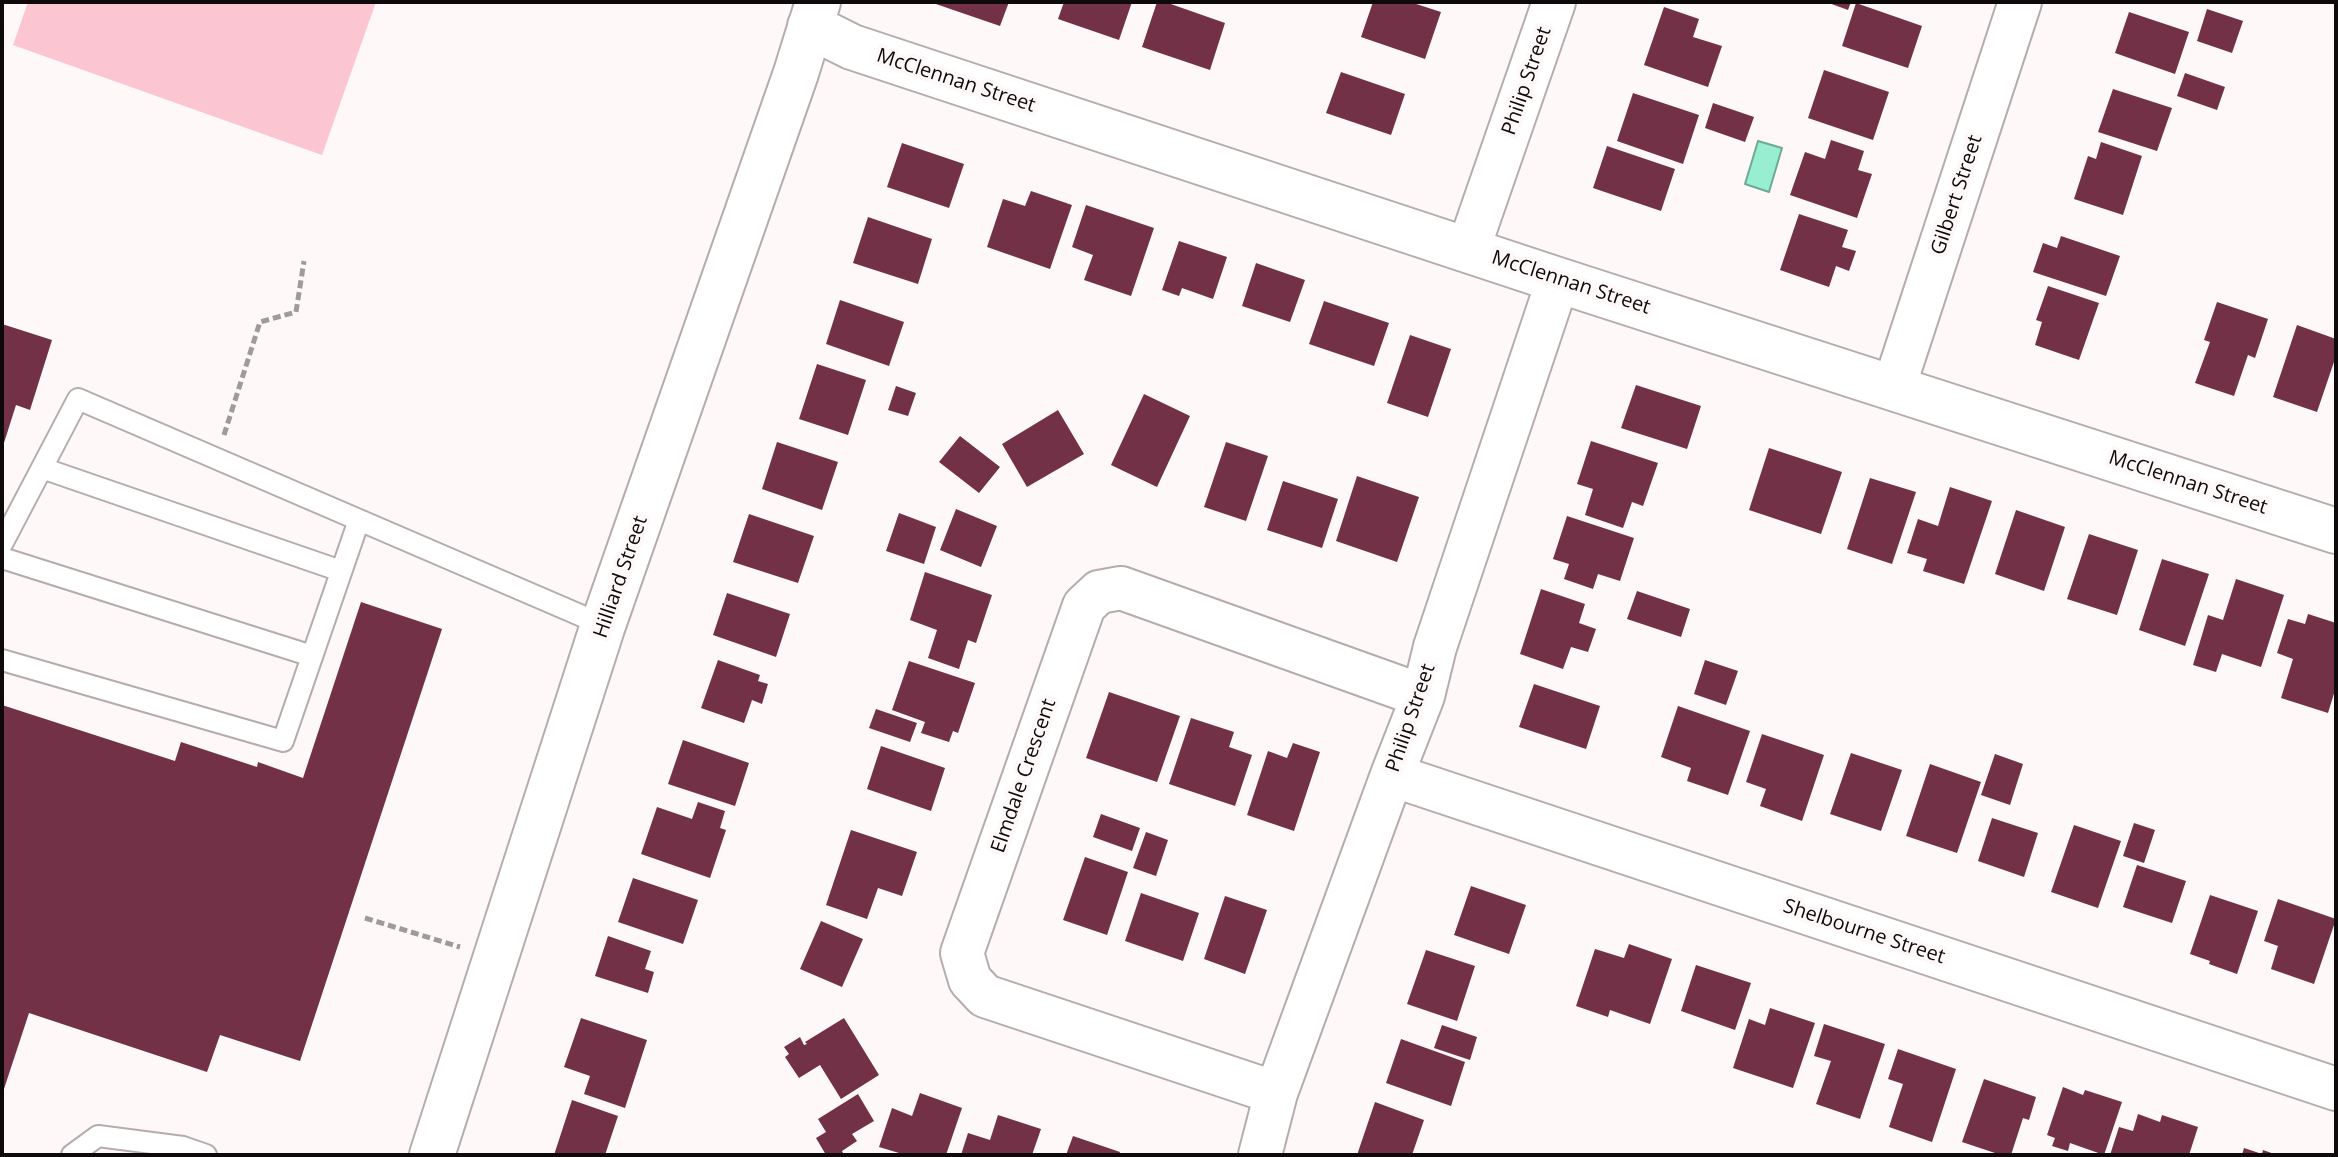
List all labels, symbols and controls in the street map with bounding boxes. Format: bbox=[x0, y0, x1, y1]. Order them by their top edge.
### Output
street label: Philip Street bbox=[1497, 24, 1557, 138]
street label: McClennan Street bbox=[874, 44, 1038, 118]
street label: Gilbert Street bbox=[1926, 132, 1988, 258]
street label: McClennan Street bbox=[1489, 246, 1653, 320]
street label: McClennan Street bbox=[2106, 446, 2270, 520]
street label: Hilliard Street bbox=[589, 513, 653, 641]
street label: Philip Street bbox=[1381, 661, 1441, 775]
street label: Elmdale Crescent bbox=[986, 696, 1062, 856]
street label: Shelbourne Street bbox=[1780, 895, 1948, 969]

